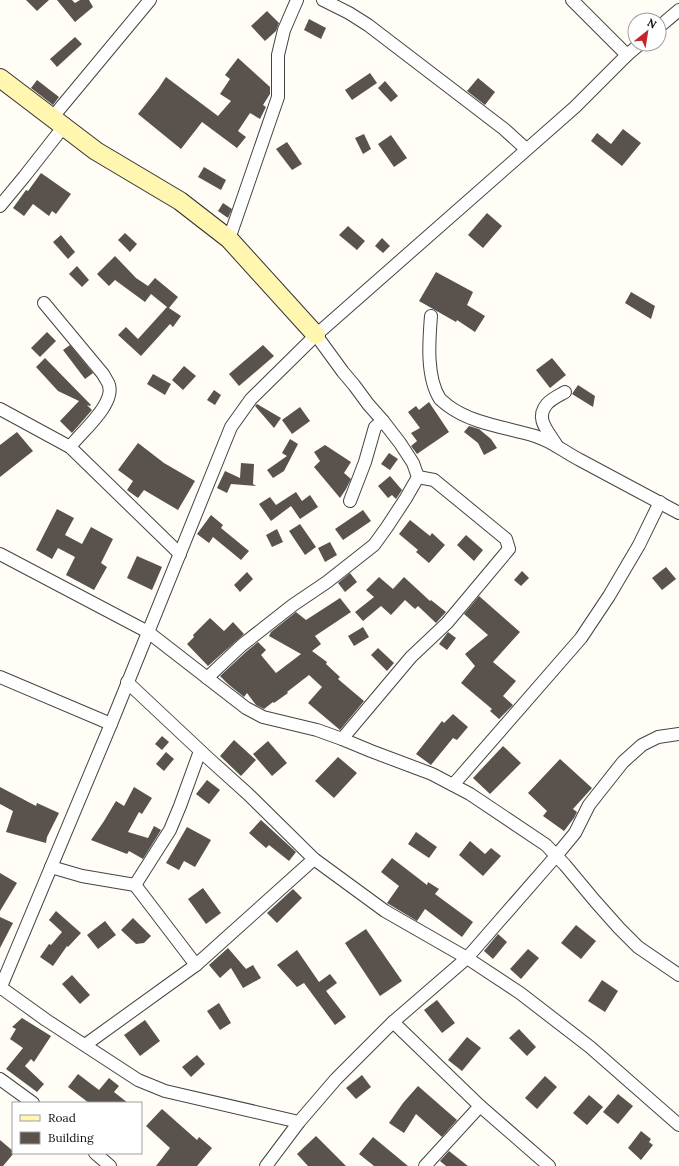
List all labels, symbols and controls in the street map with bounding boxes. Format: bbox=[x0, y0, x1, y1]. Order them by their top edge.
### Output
north arrow bbox=[627, 12, 667, 52]
text: N bbox=[645, 15, 660, 32]
legend bbox=[12, 1102, 142, 1154]
text: Road bbox=[48, 1110, 76, 1125]
text: Building bbox=[48, 1130, 94, 1145]

